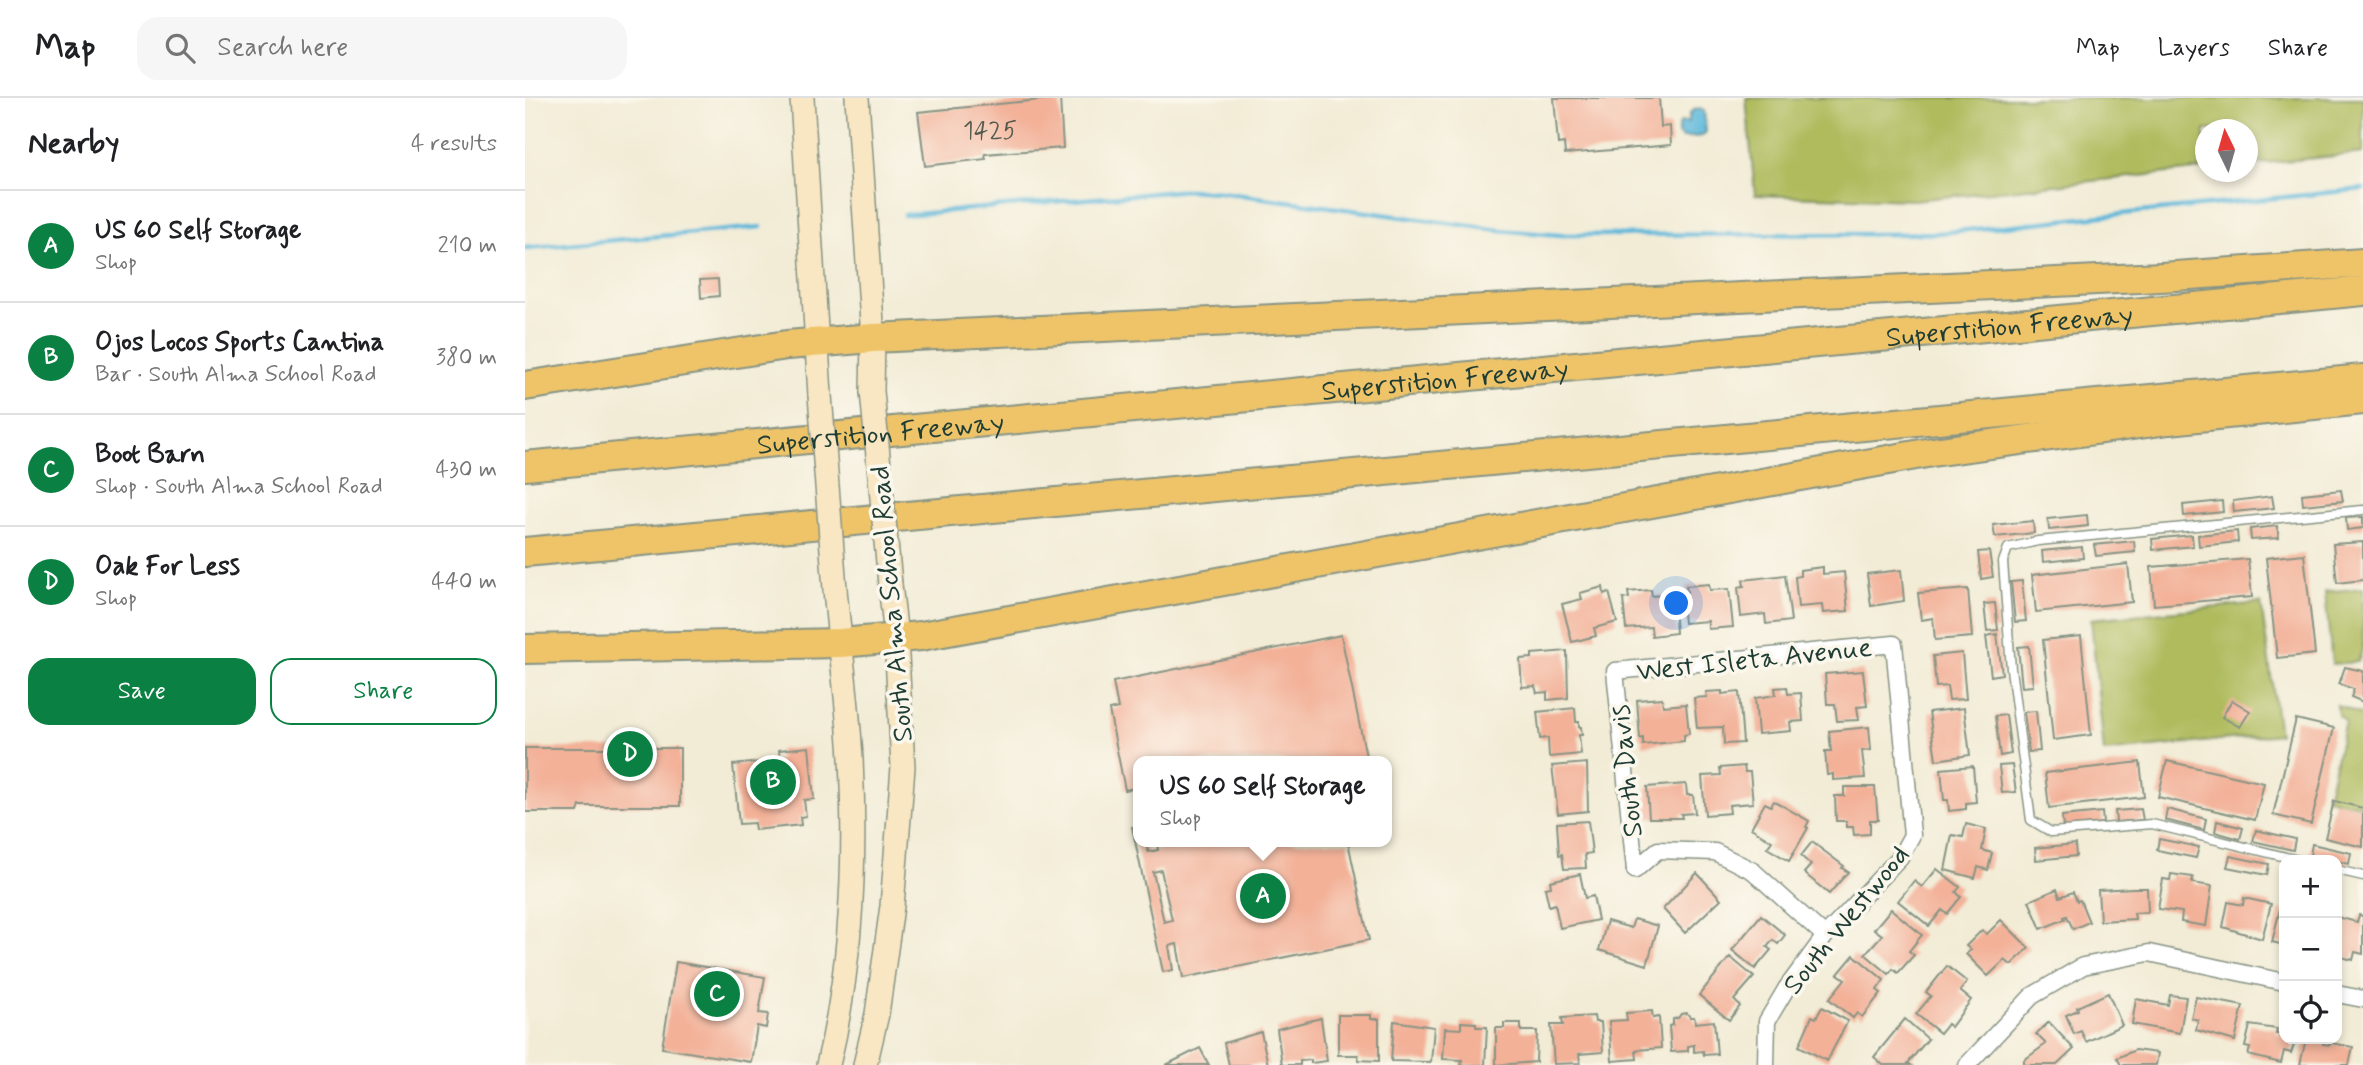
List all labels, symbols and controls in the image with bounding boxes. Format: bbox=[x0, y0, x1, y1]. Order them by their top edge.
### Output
search box bbox=[137, 17, 627, 80]
text: Map bbox=[35, 26, 95, 70]
icon: search bbox=[161, 29, 199, 67]
text: Search here bbox=[217, 31, 348, 65]
text: Map bbox=[2076, 33, 2120, 64]
text: Layers bbox=[2158, 33, 2230, 64]
text: Share bbox=[2268, 33, 2328, 64]
house number: 1425 bbox=[963, 116, 1017, 147]
north arrow bbox=[2195, 119, 2258, 182]
text: Nearby bbox=[28, 124, 119, 163]
text: 4 results bbox=[411, 129, 497, 159]
text: US 60 Self Storage bbox=[95, 214, 301, 248]
text: A bbox=[43, 231, 59, 261]
text: 210 m bbox=[437, 231, 497, 261]
text: Shop bbox=[95, 248, 137, 278]
street label: Superstition Freeway bbox=[1884, 297, 2135, 357]
text: Ojos Locos Sports Cantina bbox=[95, 326, 384, 360]
text: B bbox=[44, 343, 58, 373]
text: 380 m bbox=[436, 343, 497, 373]
street label: Superstition Freeway bbox=[1320, 351, 1570, 411]
text: Bar · South Alma School Road bbox=[95, 360, 376, 390]
street label: Superstition Freeway bbox=[755, 404, 1006, 465]
text: Boot Barn bbox=[95, 438, 205, 472]
text: C bbox=[43, 455, 59, 485]
text: 430 m bbox=[436, 455, 497, 485]
street label: South Alma School Road bbox=[862, 464, 923, 744]
text: Shop · South Alma School Road bbox=[95, 472, 383, 502]
text: Oak For Less bbox=[95, 550, 240, 584]
text: D bbox=[43, 567, 59, 597]
text: 440 m bbox=[431, 567, 497, 597]
text: Shop bbox=[95, 584, 137, 614]
your location bbox=[1659, 586, 1693, 620]
street label: West Isleta Avenue bbox=[1635, 630, 1874, 691]
button: Save bbox=[28, 658, 256, 725]
button: Share bbox=[270, 658, 497, 725]
street label: South Davis bbox=[1602, 703, 1653, 839]
pin: D bbox=[607, 728, 653, 780]
pin: B bbox=[750, 756, 796, 808]
popup bbox=[1133, 756, 1392, 847]
text: US 60 Self Storage bbox=[1159, 770, 1366, 804]
text: Shop bbox=[1159, 804, 1202, 834]
street label: South Westwood bbox=[1775, 838, 1919, 1003]
map controls bbox=[2279, 855, 2342, 1044]
button: + bbox=[2279, 855, 2342, 918]
pin: A bbox=[1240, 870, 1286, 922]
button: − bbox=[2279, 918, 2342, 981]
pin: C bbox=[694, 968, 740, 1020]
button: locate bbox=[2279, 981, 2342, 1044]

